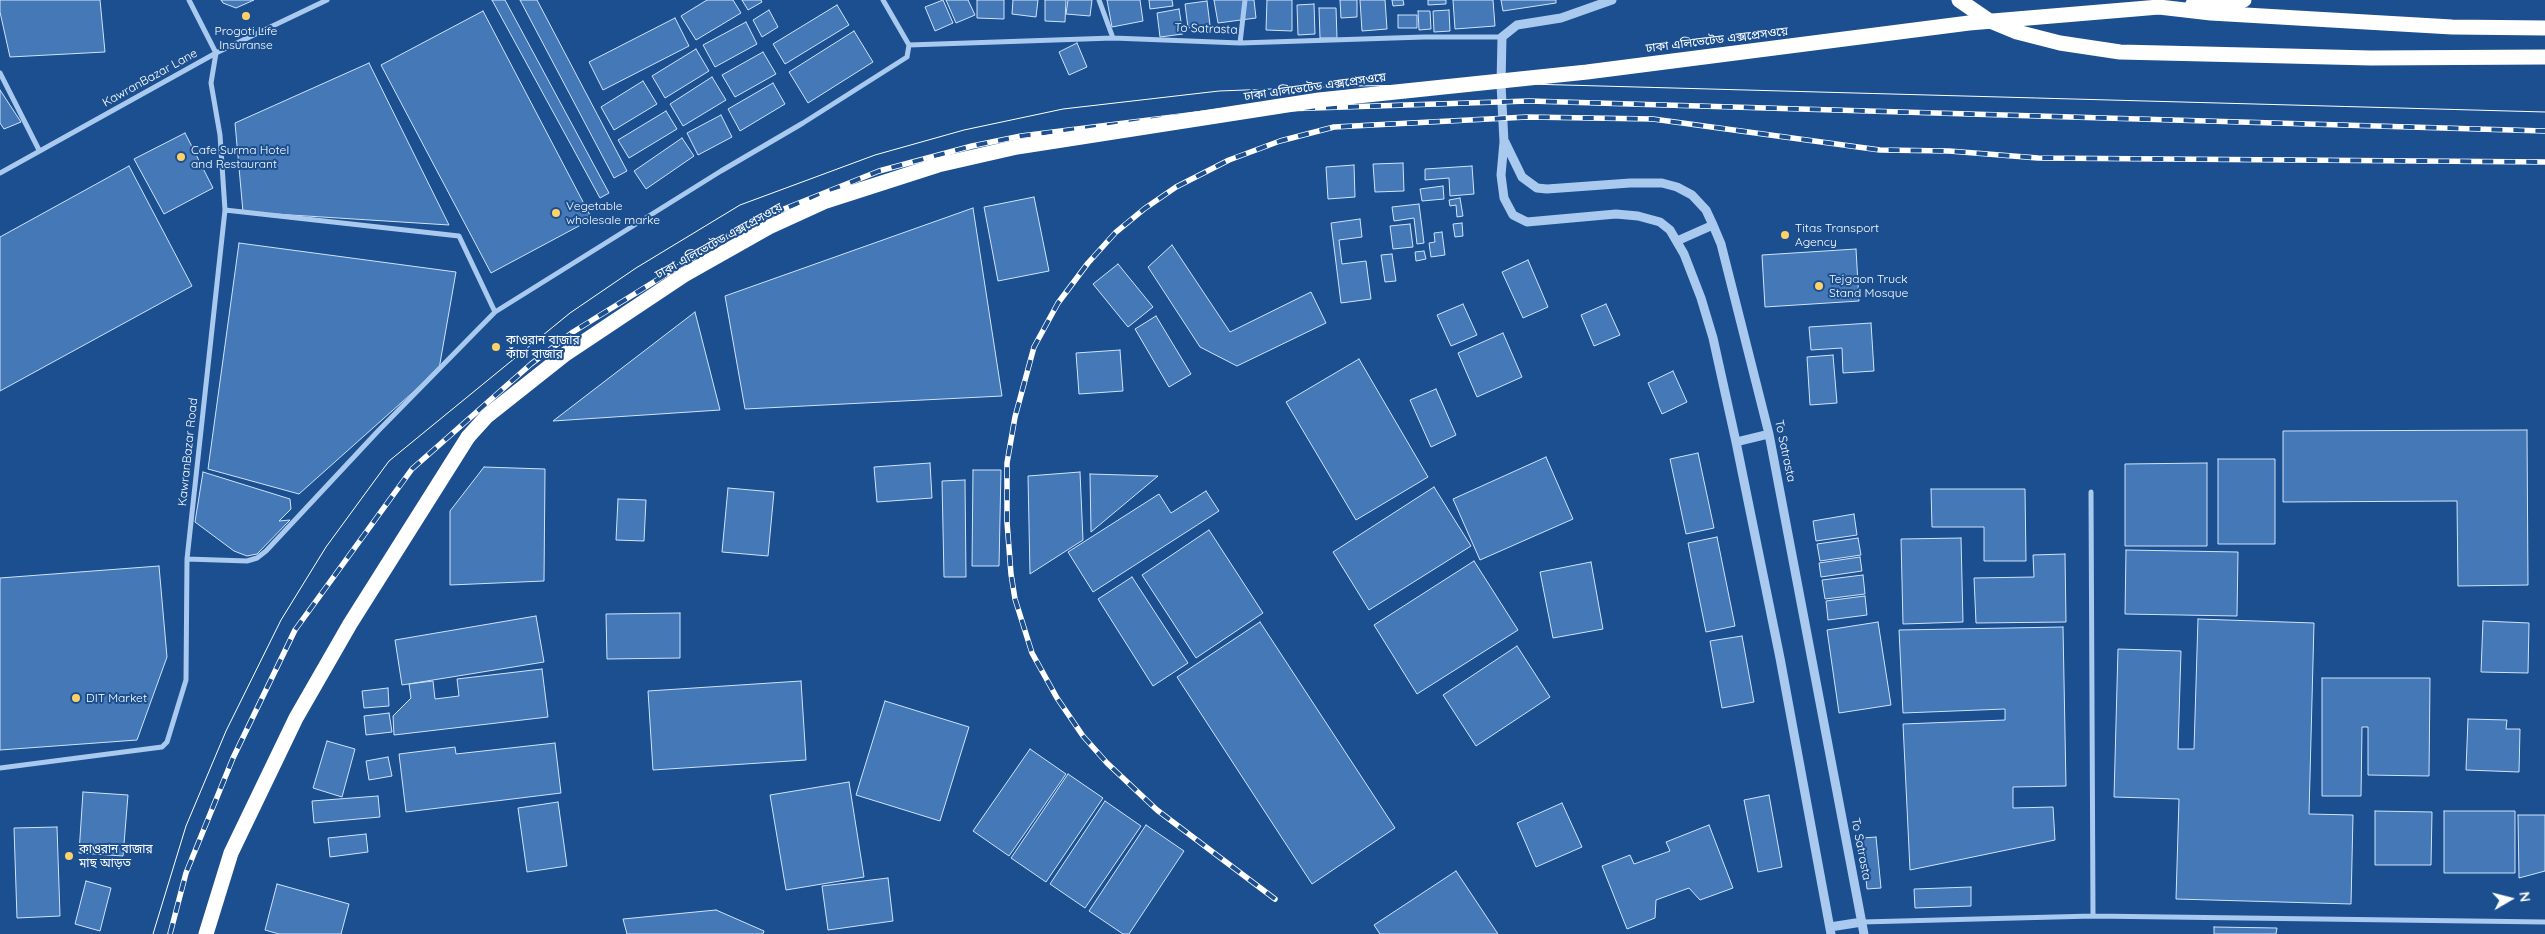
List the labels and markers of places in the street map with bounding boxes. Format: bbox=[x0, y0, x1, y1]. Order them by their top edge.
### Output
marker: Progoti Life Insuranse bbox=[240, 10, 252, 22]
place label: Progoti Life Insuranse bbox=[215, 24, 277, 52]
place label: Cafe Surma Hotel and Restaurant bbox=[191, 143, 289, 171]
marker: Cafe Surma Hotel and Restaurant bbox=[175, 151, 187, 163]
place label: Vegetable wholesale marke bbox=[566, 199, 660, 227]
marker: Vegetable wholesale marke bbox=[550, 207, 562, 219]
place label: Titas Transport Agency bbox=[1795, 221, 1879, 249]
marker: Titas Transport Agency bbox=[1779, 229, 1791, 241]
place label: Tejgaon Truck Stand Mosque bbox=[1829, 272, 1908, 300]
marker: Tejgaon Truck Stand Mosque bbox=[1813, 280, 1825, 292]
place label: কাওরান বাজার কাঁচা বাজার bbox=[506, 333, 580, 361]
marker: কাওরান বাজার কাঁচা বাজার bbox=[490, 341, 502, 353]
place label: DIT Market bbox=[86, 691, 147, 705]
marker: DIT Market bbox=[70, 692, 82, 704]
place label: কাওরান বাজার মাছ আড়ত bbox=[79, 842, 153, 870]
marker: কাওরান বাজার মাছ আড়ত bbox=[63, 850, 75, 862]

